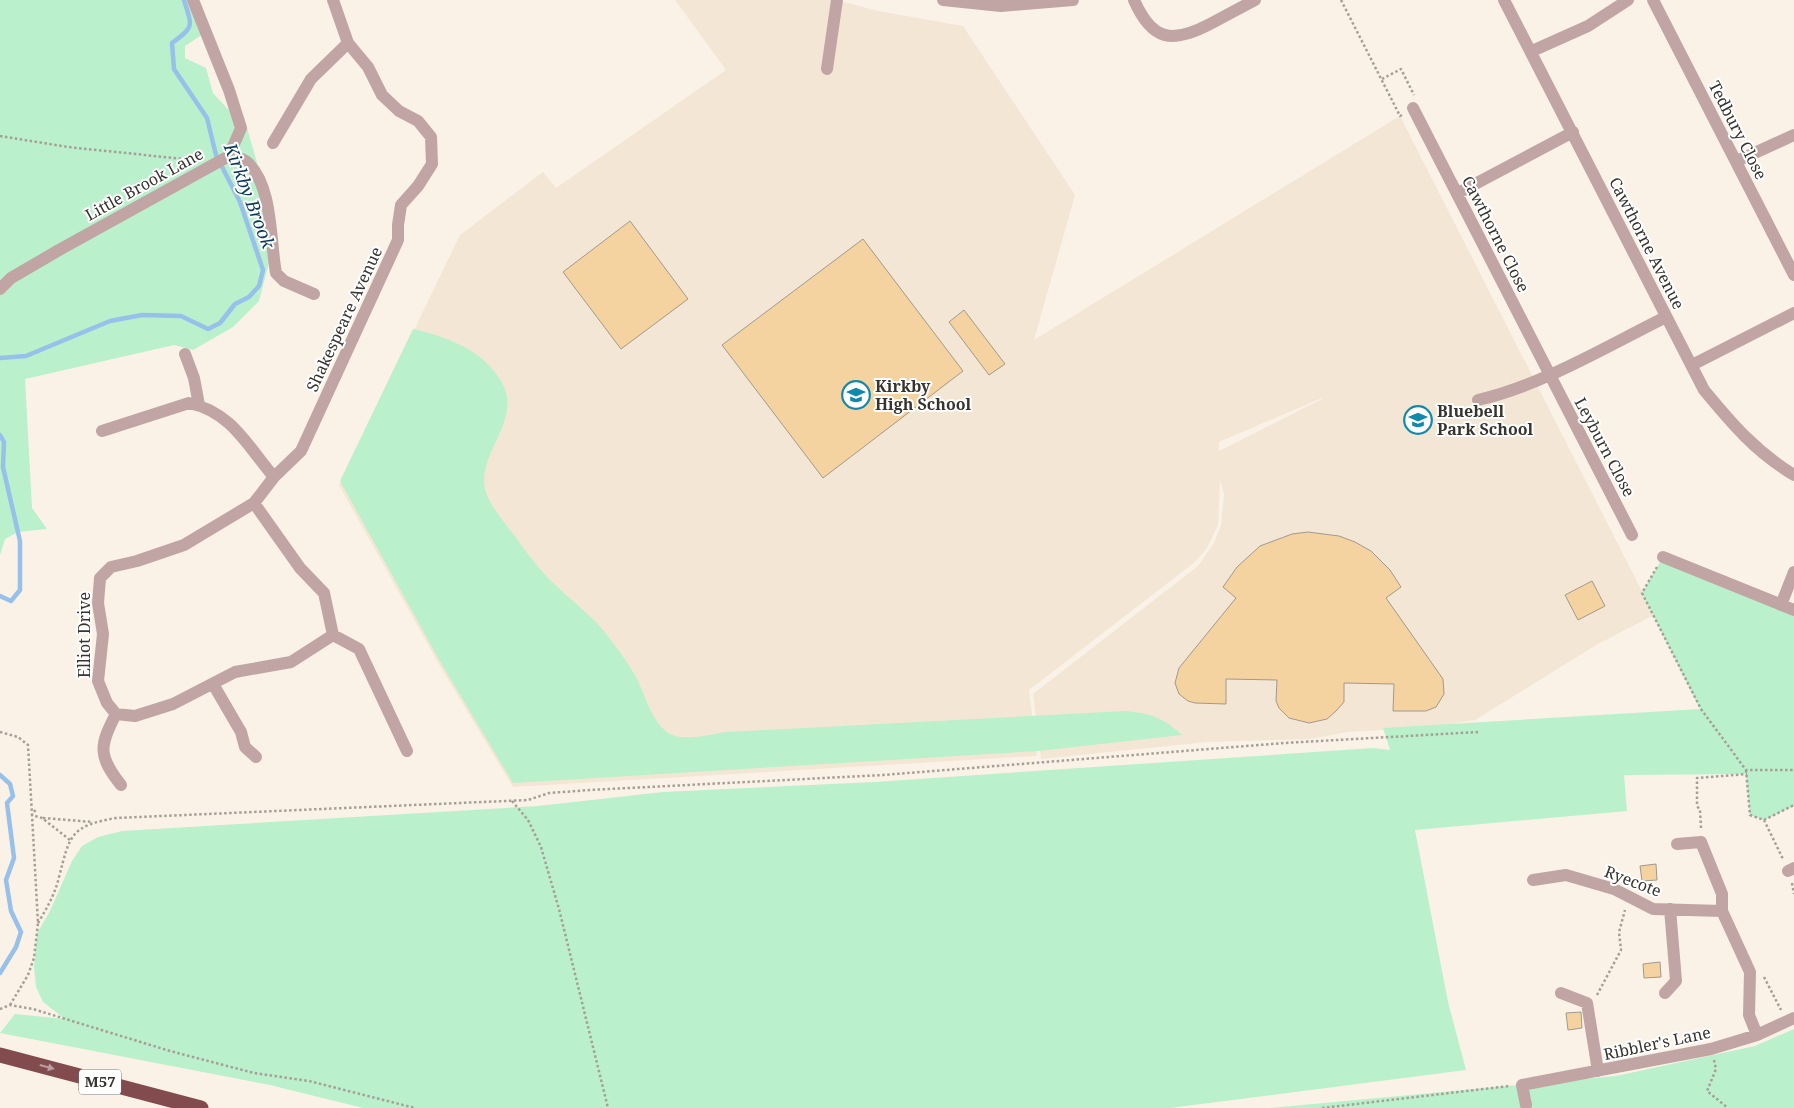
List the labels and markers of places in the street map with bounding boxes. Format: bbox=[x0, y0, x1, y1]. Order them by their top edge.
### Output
place label: Kirkby High School bbox=[875, 375, 972, 415]
school or university icon: Kirkby High School bbox=[841, 380, 871, 410]
place label: Bluebell Park School bbox=[1437, 400, 1534, 440]
school or university icon: Bluebell Park School bbox=[1403, 405, 1433, 435]

